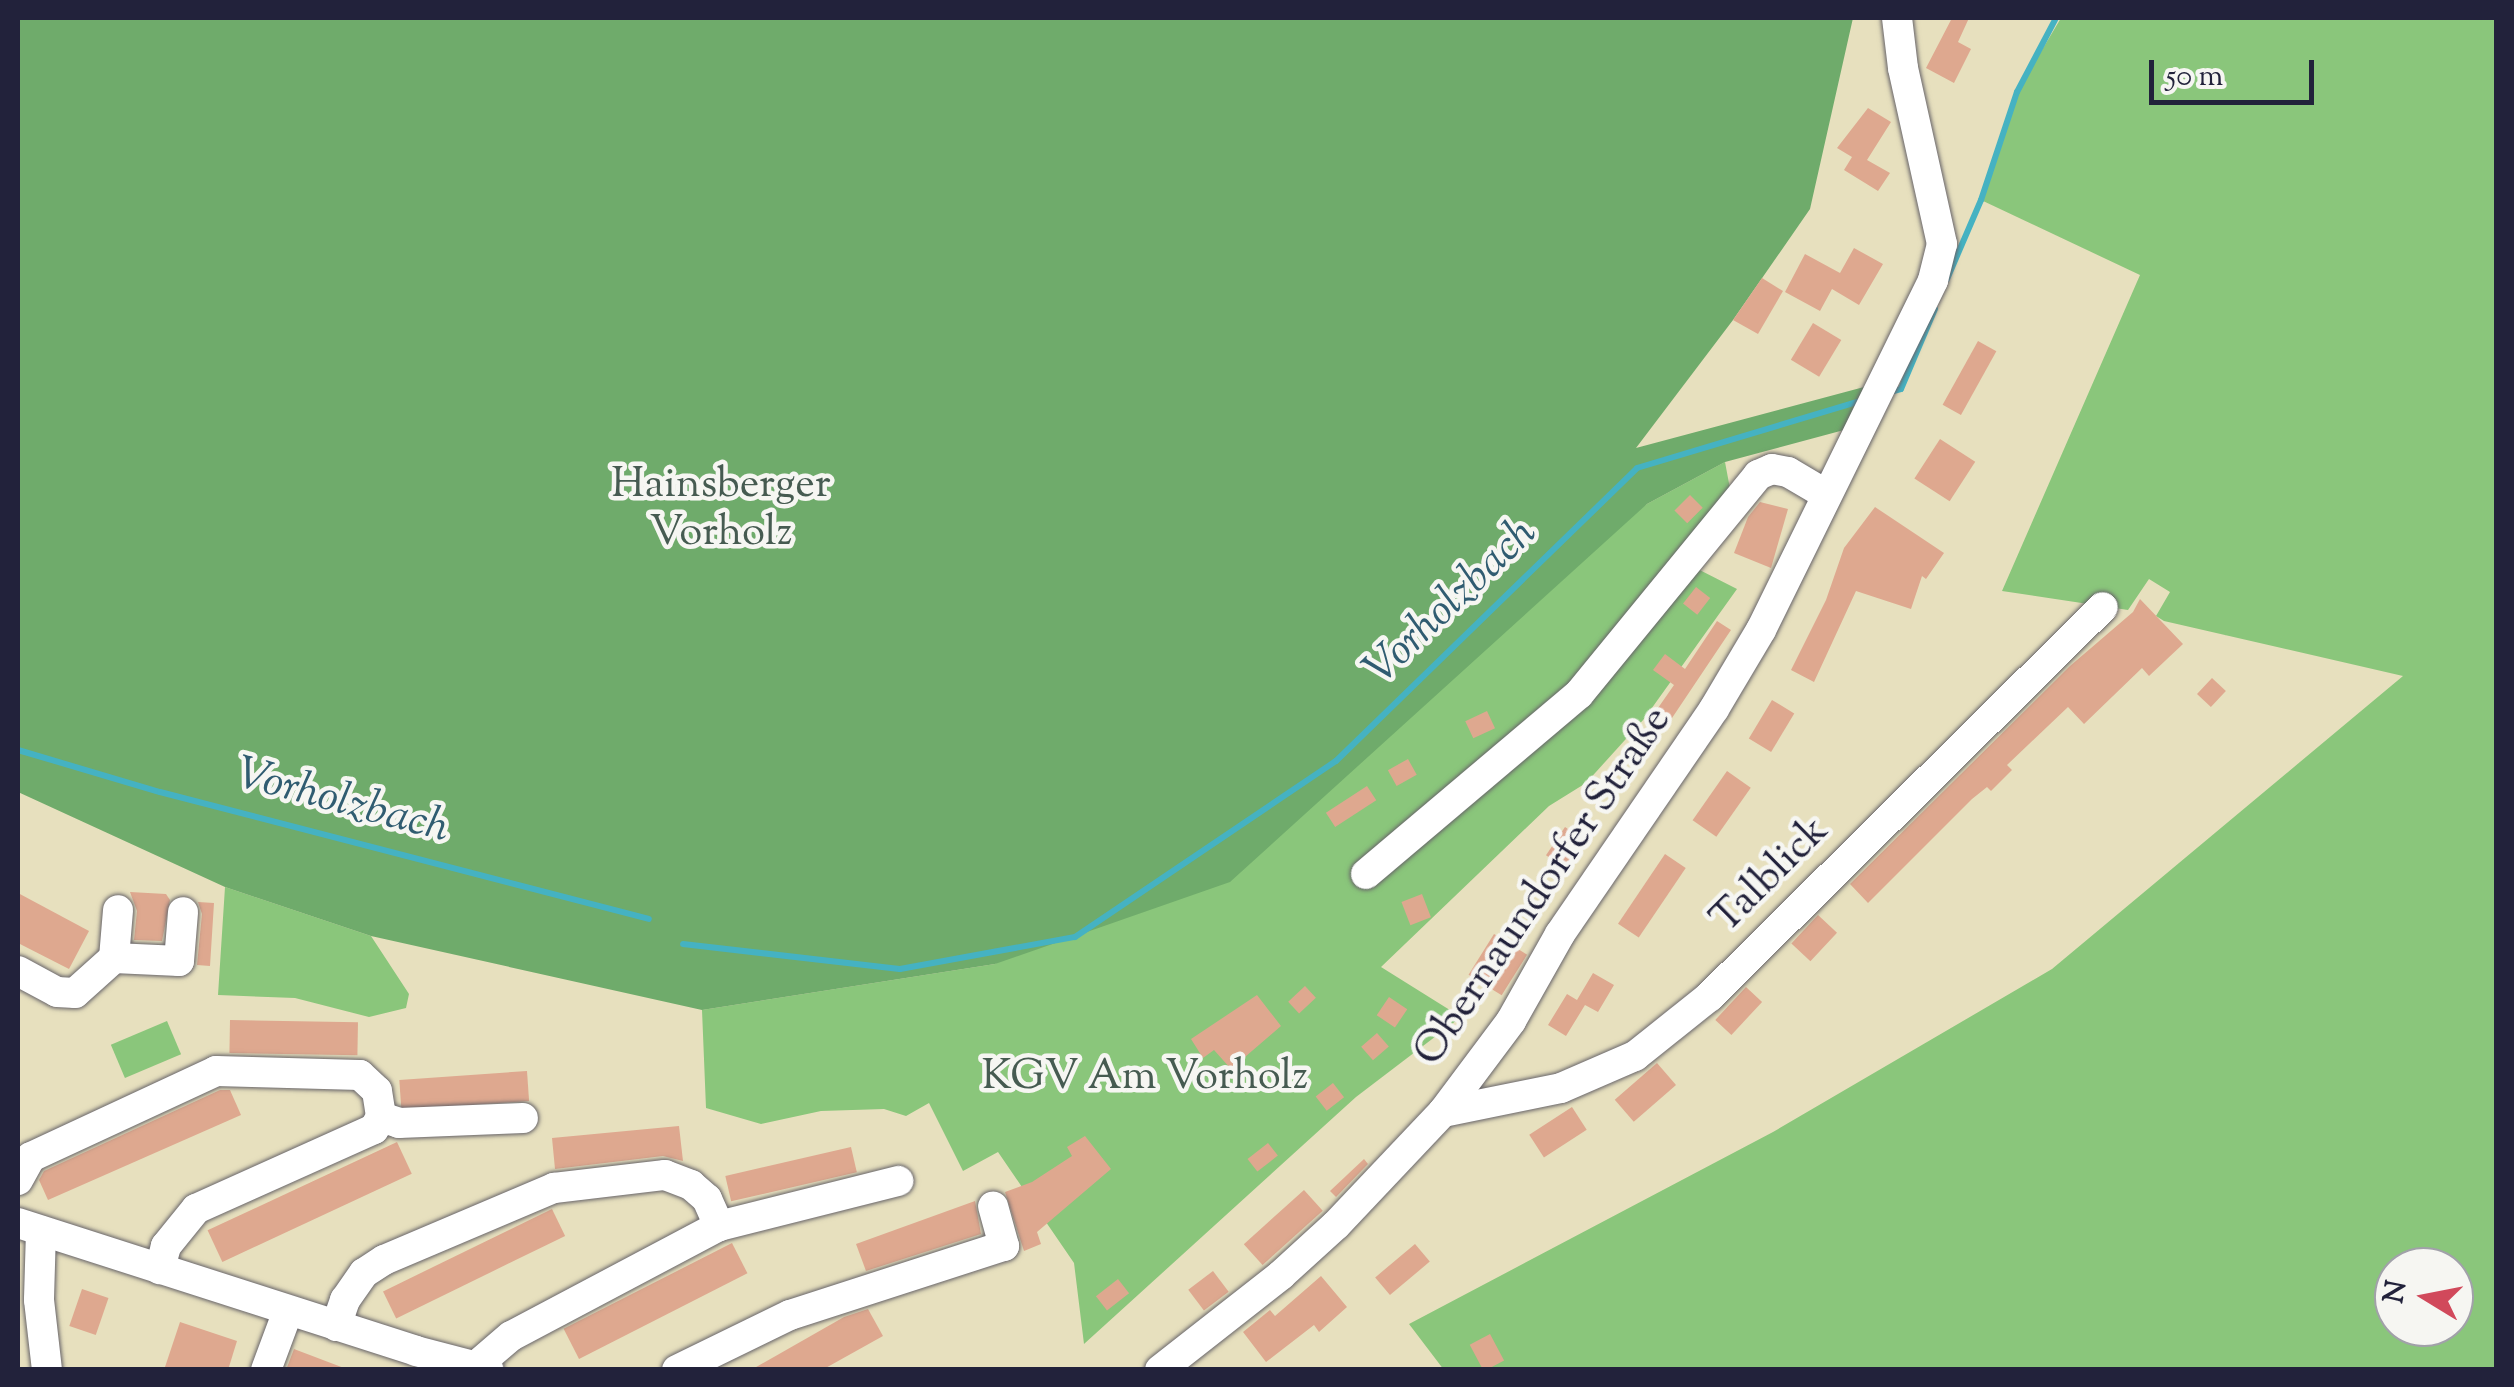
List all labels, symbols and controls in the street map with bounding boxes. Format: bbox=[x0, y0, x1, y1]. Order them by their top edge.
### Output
scale bar bbox=[2154, 40, 2319, 102]
text: 50 m bbox=[2166, 56, 2223, 99]
park label: Hainsberger Vorholz bbox=[611, 461, 831, 560]
water label: Vorholzbach bbox=[1355, 508, 1549, 698]
street label: Obernaundorfer Straße bbox=[1405, 698, 1683, 1076]
water label: Vorholzbach bbox=[230, 749, 454, 857]
street label: Talblick bbox=[1702, 807, 1840, 945]
park label: KGV Am Vorholz bbox=[982, 1053, 1308, 1103]
north arrow bbox=[2374, 1247, 2474, 1347]
text: N bbox=[2375, 1278, 2418, 1307]

